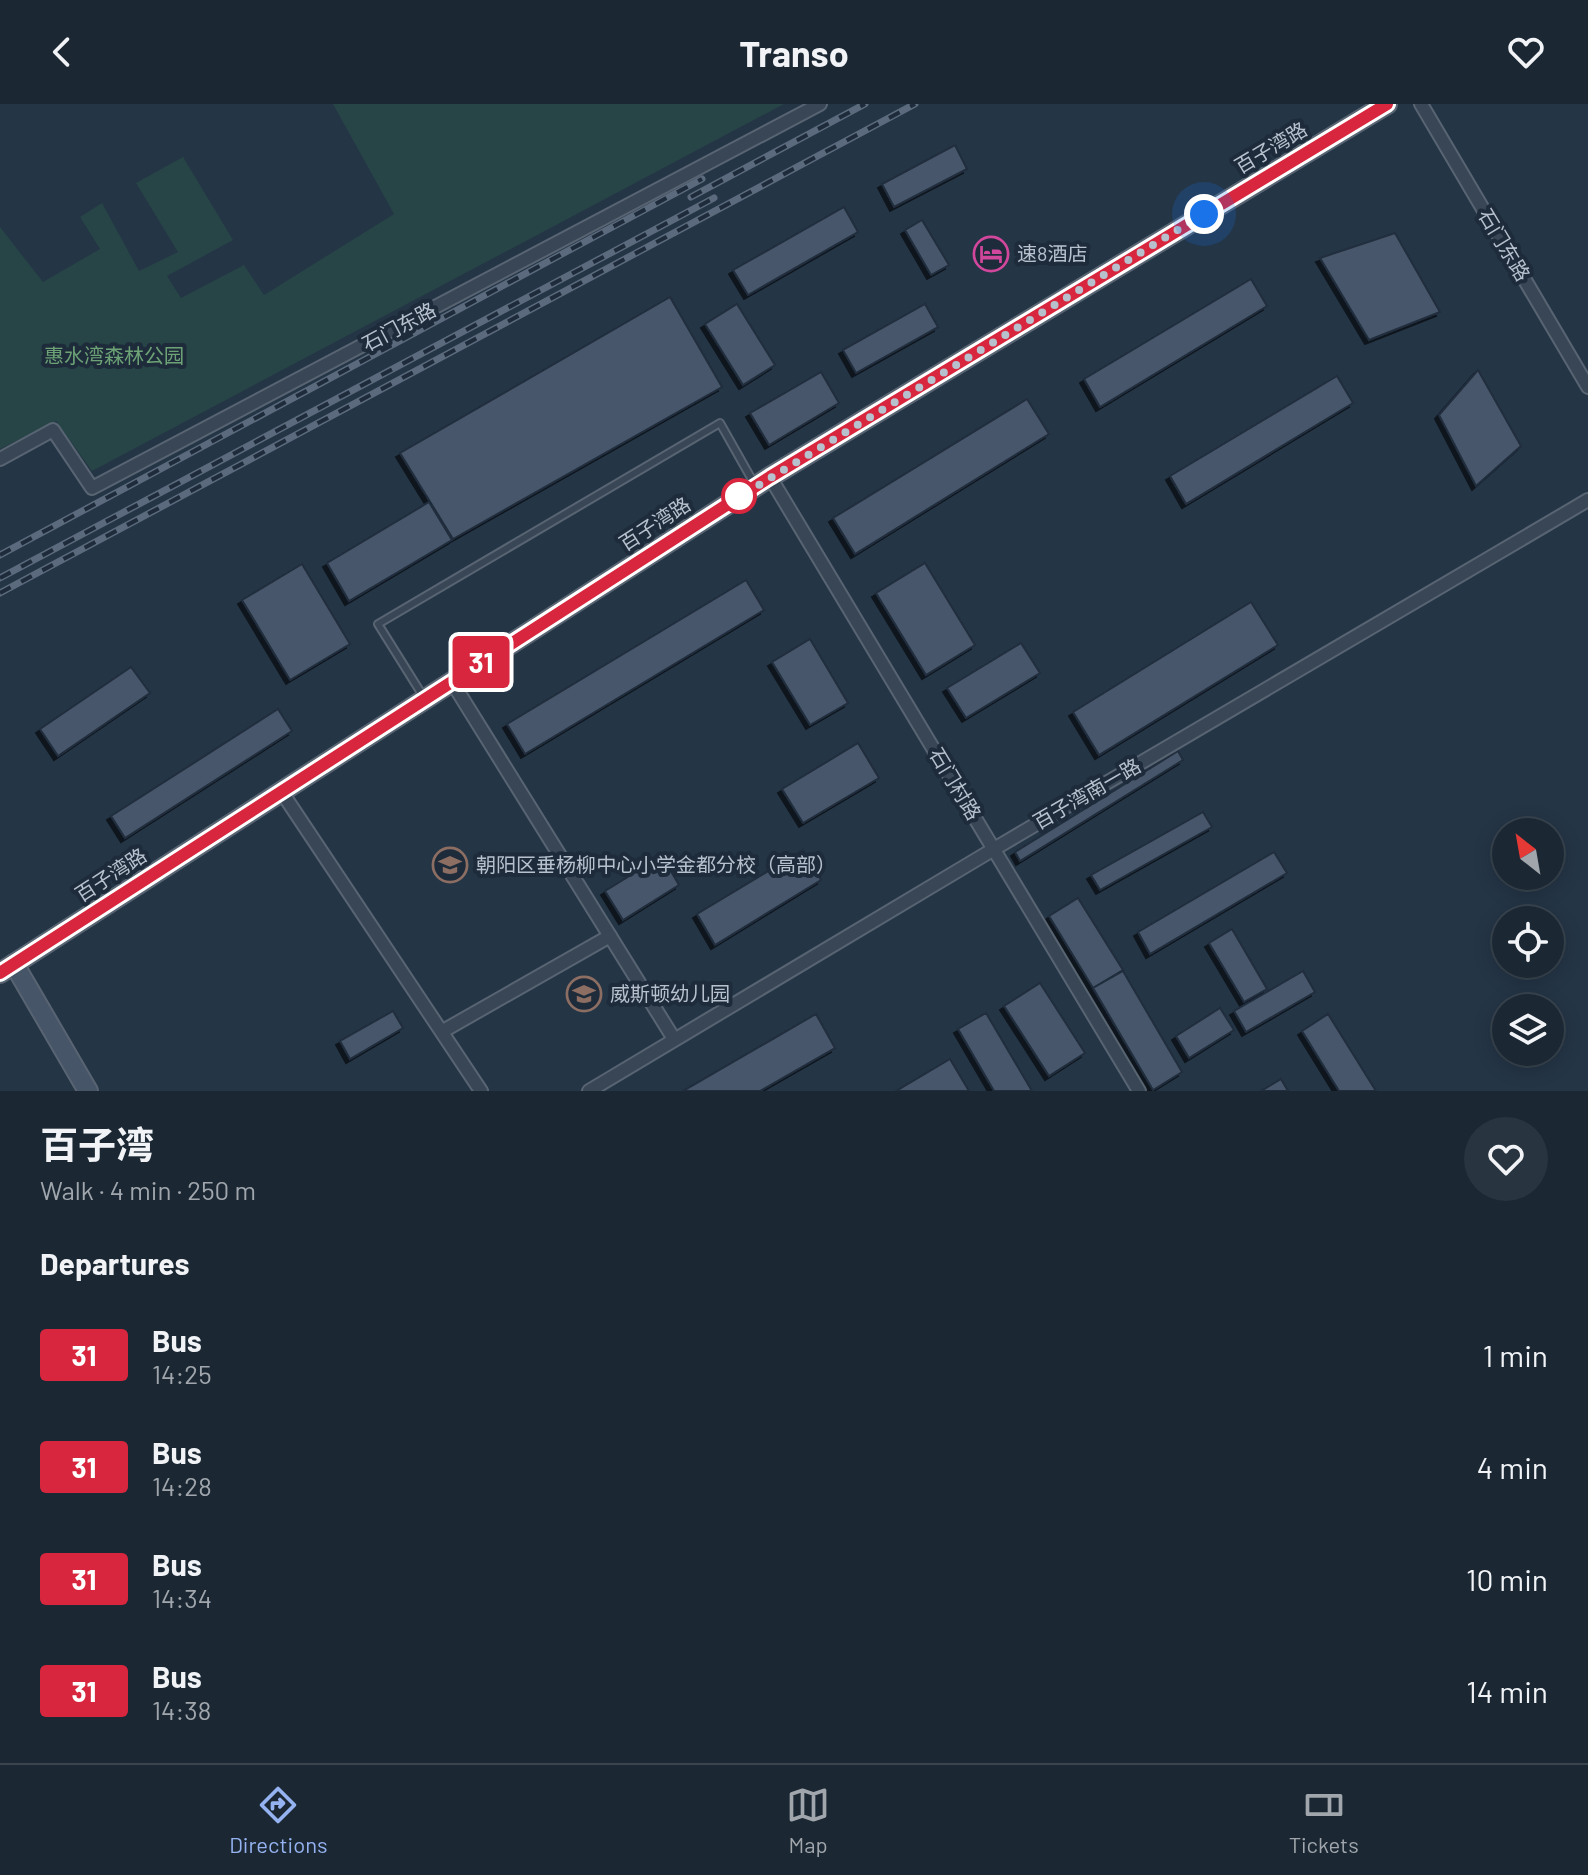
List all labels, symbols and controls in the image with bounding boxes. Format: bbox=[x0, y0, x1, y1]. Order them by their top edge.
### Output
icon: back bbox=[40, 30, 84, 74]
icon: heart bbox=[1504, 30, 1548, 74]
text: Transo bbox=[739, 31, 849, 74]
street label: 百子湾路 bbox=[1230, 116, 1311, 178]
your location bbox=[1184, 194, 1224, 234]
street label: 石门东路 bbox=[1474, 204, 1536, 285]
hotel icon: 速8酒店 bbox=[972, 235, 1010, 273]
place label: 速8酒店 bbox=[1017, 241, 1087, 265]
street label: 石门东路 bbox=[358, 297, 439, 355]
park label: 惠水湾森林公园 bbox=[44, 343, 184, 367]
unlabelled marker bbox=[722, 479, 756, 513]
street label: 百子湾路 bbox=[614, 491, 695, 555]
line badge: 31 bbox=[445, 636, 517, 688]
text: 31 bbox=[469, 645, 493, 679]
street label: 石门村路 bbox=[925, 743, 987, 824]
street label: 百子湾南一路 bbox=[1029, 753, 1144, 834]
north arrow bbox=[1492, 818, 1564, 890]
map controls bbox=[1492, 818, 1564, 1066]
street label: 百子湾路 bbox=[70, 842, 151, 906]
school or university icon: 朝阳区垂杨柳中心小学金都分校（高部） bbox=[431, 846, 469, 884]
place label: 朝阳区垂杨柳中心小学金都分校（高部） bbox=[476, 852, 836, 876]
button: locate bbox=[1492, 906, 1564, 978]
school or university icon: 威斯顿幼儿园 bbox=[565, 975, 603, 1013]
place label: 威斯顿幼儿园 bbox=[610, 981, 730, 1005]
button: layers bbox=[1492, 994, 1564, 1066]
button: heart bbox=[1464, 1117, 1548, 1201]
text: 百子湾 bbox=[40, 1121, 154, 1167]
text: Walk · 4 min · 250 m bbox=[40, 1174, 256, 1205]
text: Departures bbox=[40, 1245, 190, 1281]
text: Bus bbox=[152, 1322, 202, 1358]
text: 1 min bbox=[1483, 1337, 1548, 1373]
text: 31 bbox=[72, 1338, 96, 1372]
text: 14:25 bbox=[152, 1358, 212, 1389]
text: Bus bbox=[152, 1434, 202, 1470]
text: 4 min bbox=[1477, 1449, 1548, 1485]
text: 31 bbox=[72, 1450, 96, 1484]
text: 14:28 bbox=[152, 1470, 212, 1501]
text: Bus bbox=[152, 1546, 202, 1582]
text: 10 min bbox=[1466, 1561, 1548, 1597]
text: 31 bbox=[72, 1562, 96, 1596]
text: 14:34 bbox=[152, 1582, 212, 1613]
text: Bus bbox=[152, 1658, 202, 1694]
text: 14 min bbox=[1466, 1673, 1548, 1709]
text: 31 bbox=[72, 1674, 96, 1708]
text: 14:38 bbox=[152, 1694, 211, 1725]
tab: Directions bbox=[229, 1783, 328, 1857]
tab: Map bbox=[786, 1783, 830, 1857]
tab: Tickets bbox=[1289, 1783, 1359, 1857]

